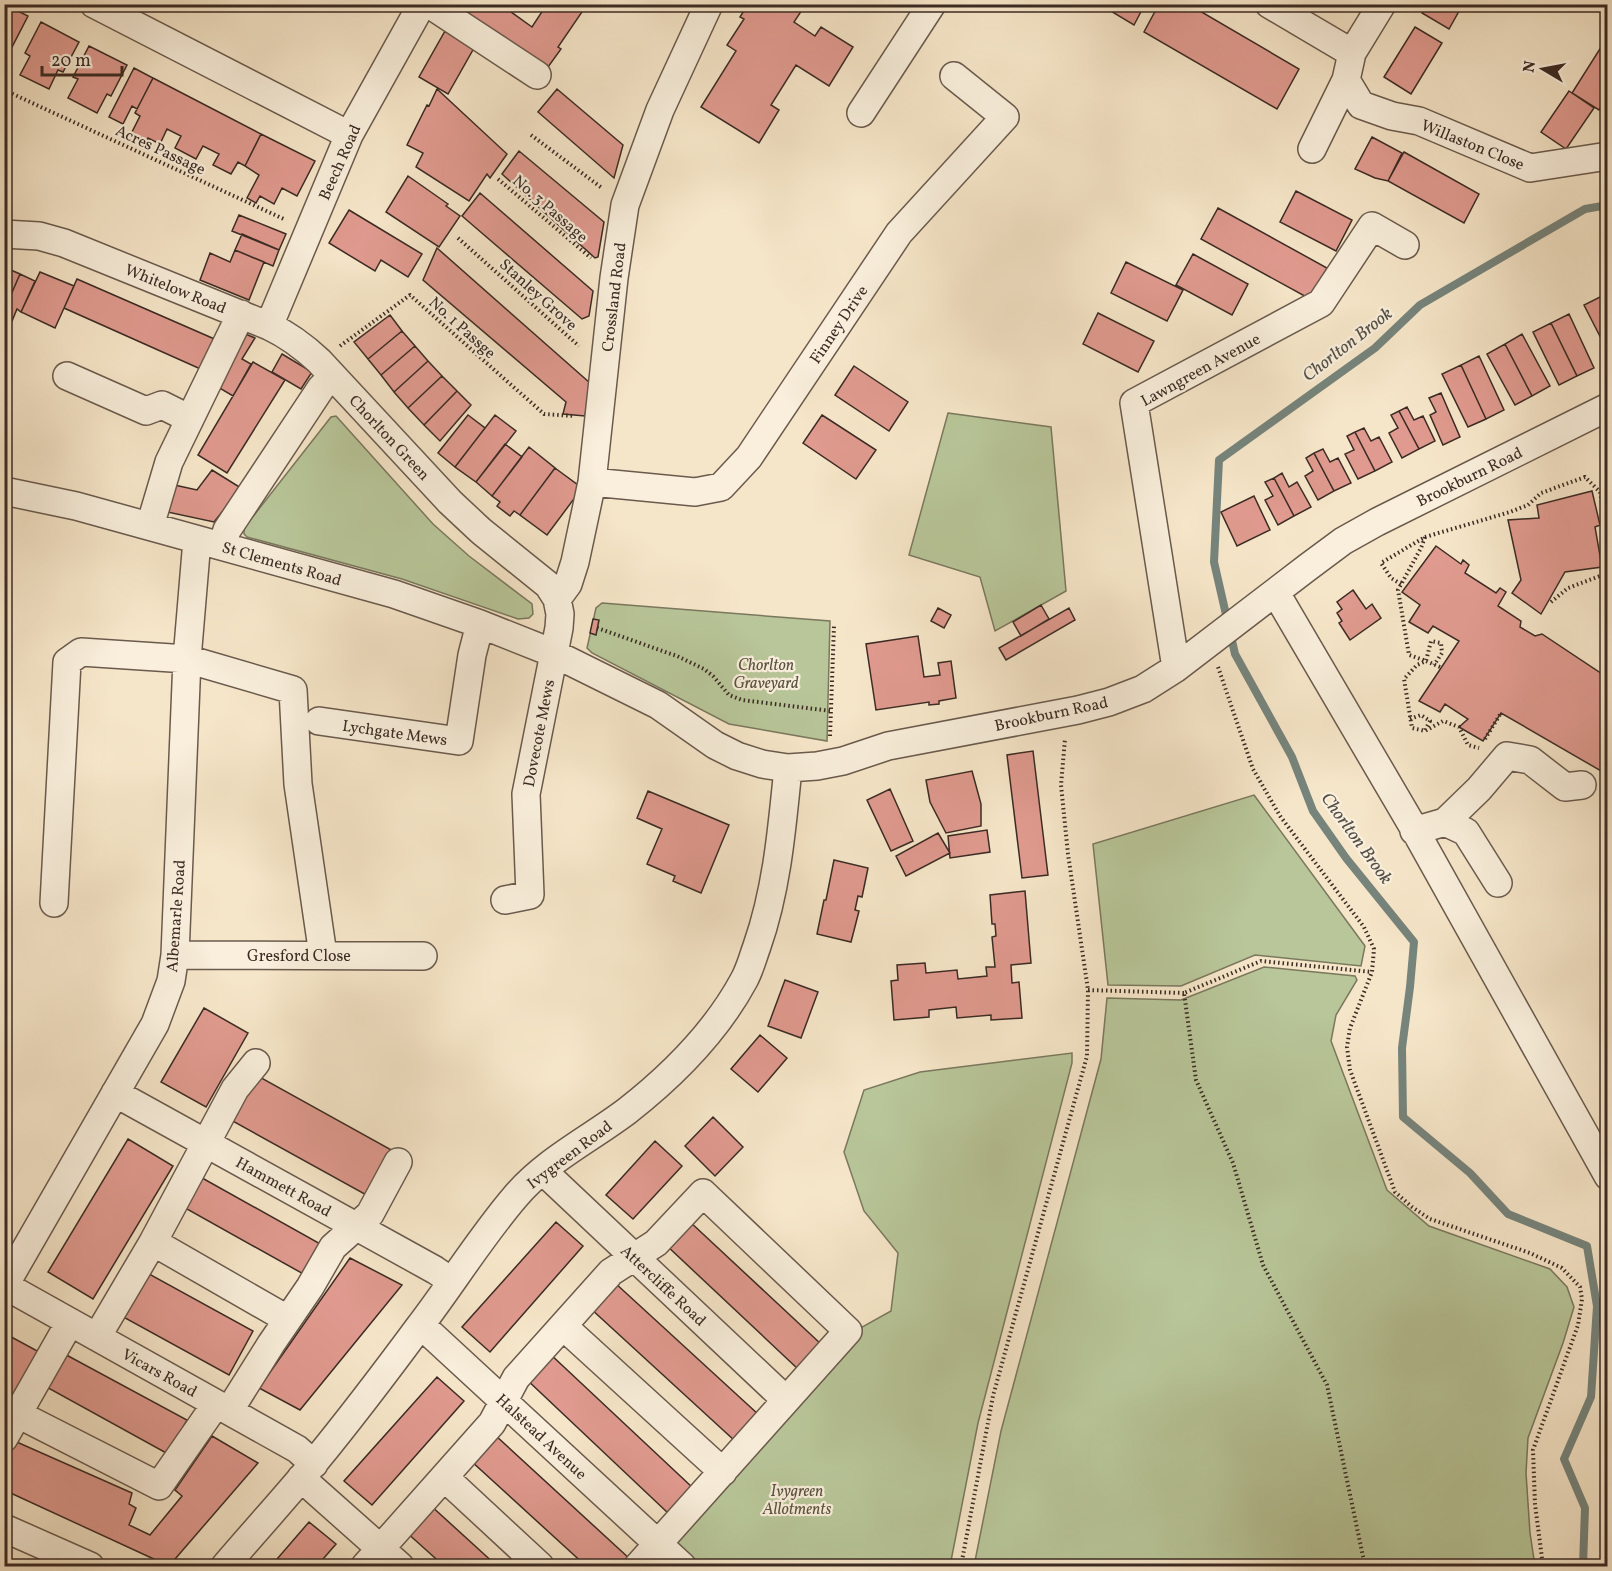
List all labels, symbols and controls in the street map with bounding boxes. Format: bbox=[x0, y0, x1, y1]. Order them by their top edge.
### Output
scale bar bbox=[42, 39, 122, 77]
north arrow bbox=[1513, 39, 1573, 99]
text: 20 m bbox=[51, 49, 91, 74]
text: N bbox=[1518, 59, 1542, 74]
street label: Willaston Close bbox=[1417, 115, 1527, 177]
street label: Acres Passage bbox=[111, 120, 209, 181]
street label: Beech Road bbox=[314, 121, 367, 204]
street label: No. 3 Passage bbox=[507, 171, 592, 248]
street label: Crossland Road bbox=[597, 241, 633, 353]
street label: Stanley Grove bbox=[494, 254, 582, 337]
street label: Whitelow Road bbox=[121, 259, 229, 320]
street label: Finney Drive bbox=[805, 282, 874, 369]
street label: No. 1 Passge bbox=[423, 292, 500, 365]
water label: Chorlton Brook bbox=[1298, 302, 1398, 388]
street label: Lawngreen Avenue bbox=[1137, 329, 1265, 413]
street label: Chorlton Green bbox=[343, 391, 434, 486]
street label: Brookburn Road bbox=[1413, 443, 1527, 513]
street label: St Clements Road bbox=[219, 537, 344, 593]
park label: Chorlton Graveyard bbox=[733, 655, 799, 695]
street label: Dovecote Mews bbox=[519, 678, 561, 789]
street label: Brookburn Road bbox=[993, 692, 1110, 738]
street label: Lychgate Mews bbox=[341, 716, 449, 752]
water label: Chorlton Brook bbox=[1314, 788, 1398, 890]
street label: Albemarle Road bbox=[162, 859, 192, 973]
street label: Gresford Close bbox=[247, 946, 351, 968]
street label: Ivygreen Road bbox=[523, 1116, 617, 1195]
street label: Hammett Road bbox=[231, 1152, 335, 1223]
street label: Attercliffe Road bbox=[615, 1241, 710, 1332]
street label: Vicars Road bbox=[117, 1344, 201, 1403]
street label: Halstead Avenue bbox=[490, 1389, 591, 1485]
park label: Ivygreen Allotments bbox=[762, 1481, 831, 1521]

